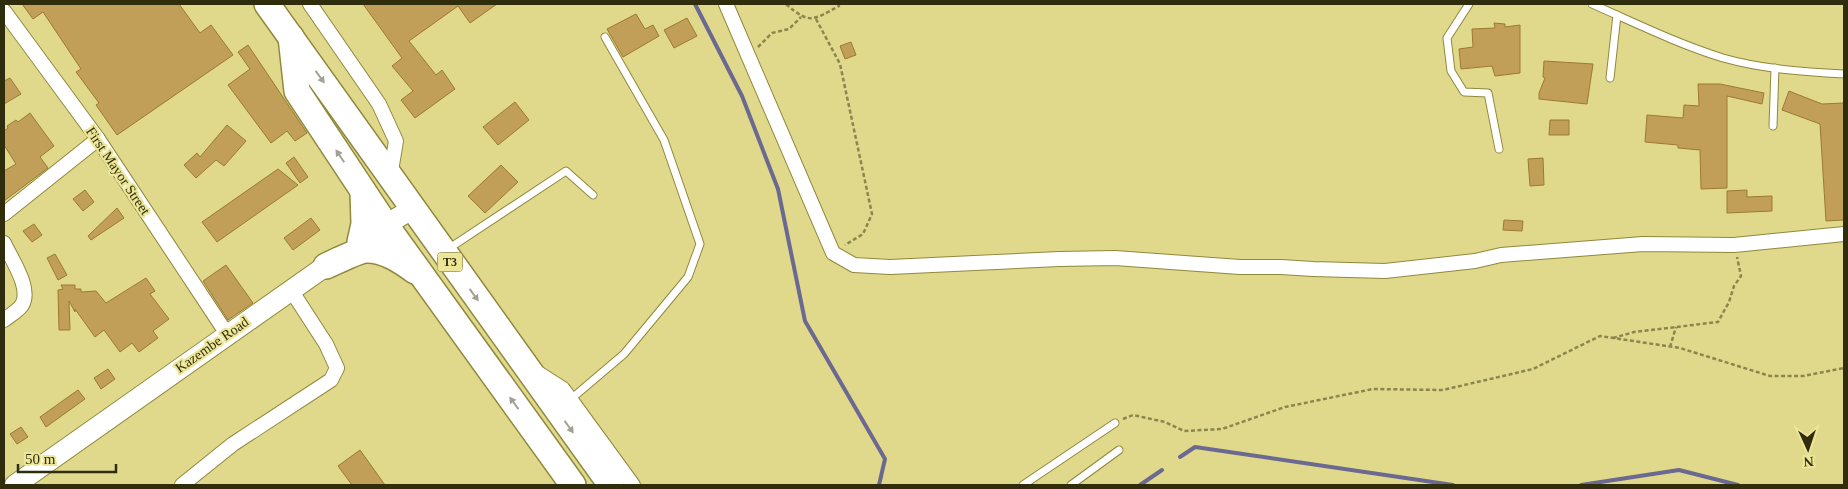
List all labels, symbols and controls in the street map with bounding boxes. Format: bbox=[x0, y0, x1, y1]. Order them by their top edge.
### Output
one-way arrow bbox=[315, 70, 325, 84]
street label: First Mayor Street bbox=[83, 124, 153, 218]
one-way arrow bbox=[335, 149, 345, 162]
road number: T3 bbox=[438, 252, 462, 272]
one-way arrow bbox=[469, 288, 479, 302]
street label: Kazembe Road bbox=[173, 314, 251, 376]
one-way arrow bbox=[509, 396, 519, 410]
one-way arrow bbox=[564, 420, 574, 434]
north arrow bbox=[1783, 424, 1833, 474]
scale bar bbox=[18, 442, 115, 474]
text: 50 m bbox=[25, 451, 56, 467]
text: N bbox=[1803, 454, 1814, 469]

